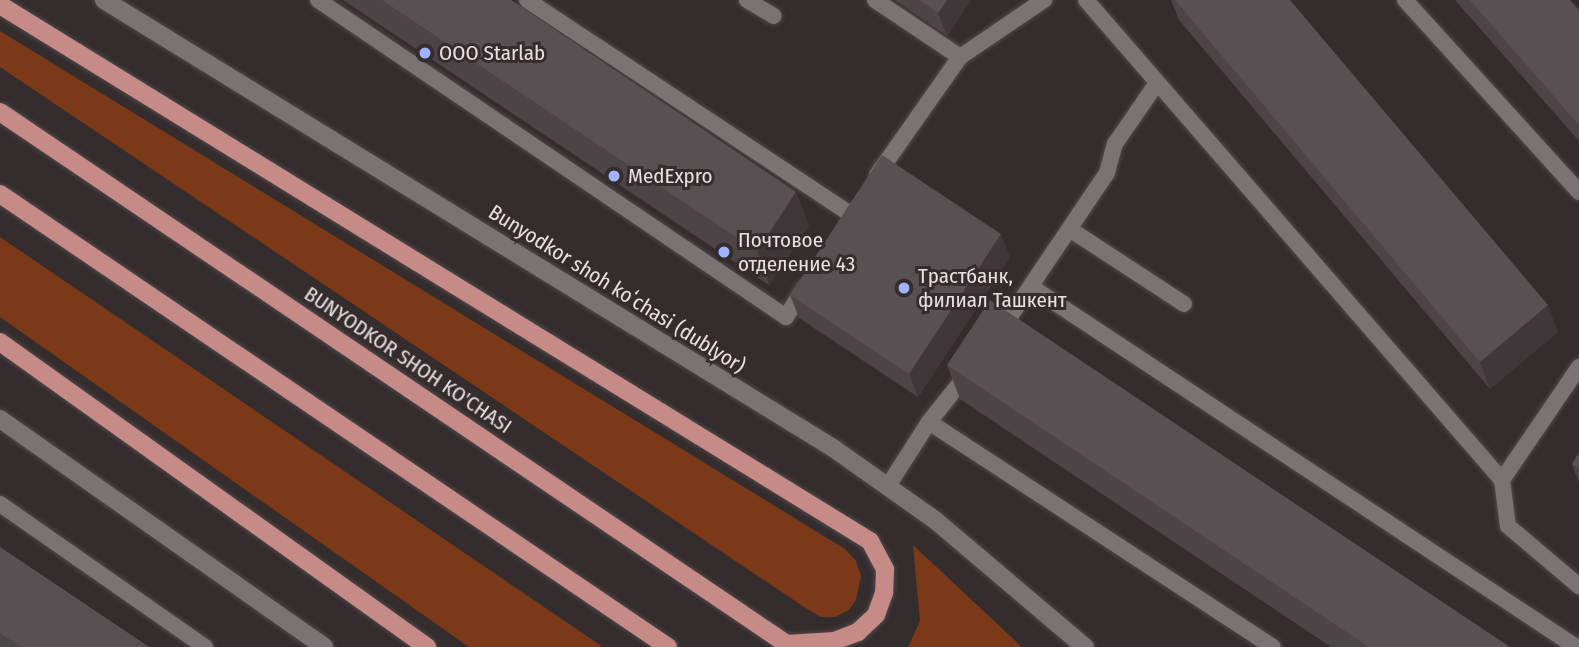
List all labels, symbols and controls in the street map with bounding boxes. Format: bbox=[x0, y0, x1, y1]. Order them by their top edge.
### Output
place label: ООО Starlab bbox=[439, 40, 545, 66]
marker: ООО Starlab bbox=[417, 45, 433, 61]
place label: MedExpro bbox=[628, 163, 713, 189]
marker: MedExpro bbox=[606, 168, 622, 184]
street label: Bunyodkor shoh koʻchasi (dublyor) bbox=[484, 199, 750, 379]
place label: Почтовое отделение 43 bbox=[738, 227, 855, 277]
marker: Почтовое отделение 43 bbox=[716, 244, 732, 260]
place label: Трастбанк, филиал Ташкент bbox=[918, 263, 1067, 313]
marker: Трастбанк, филиал Ташкент bbox=[896, 280, 912, 296]
street label: BUNYODKOR SHOH KO'CHASI bbox=[299, 281, 517, 439]

